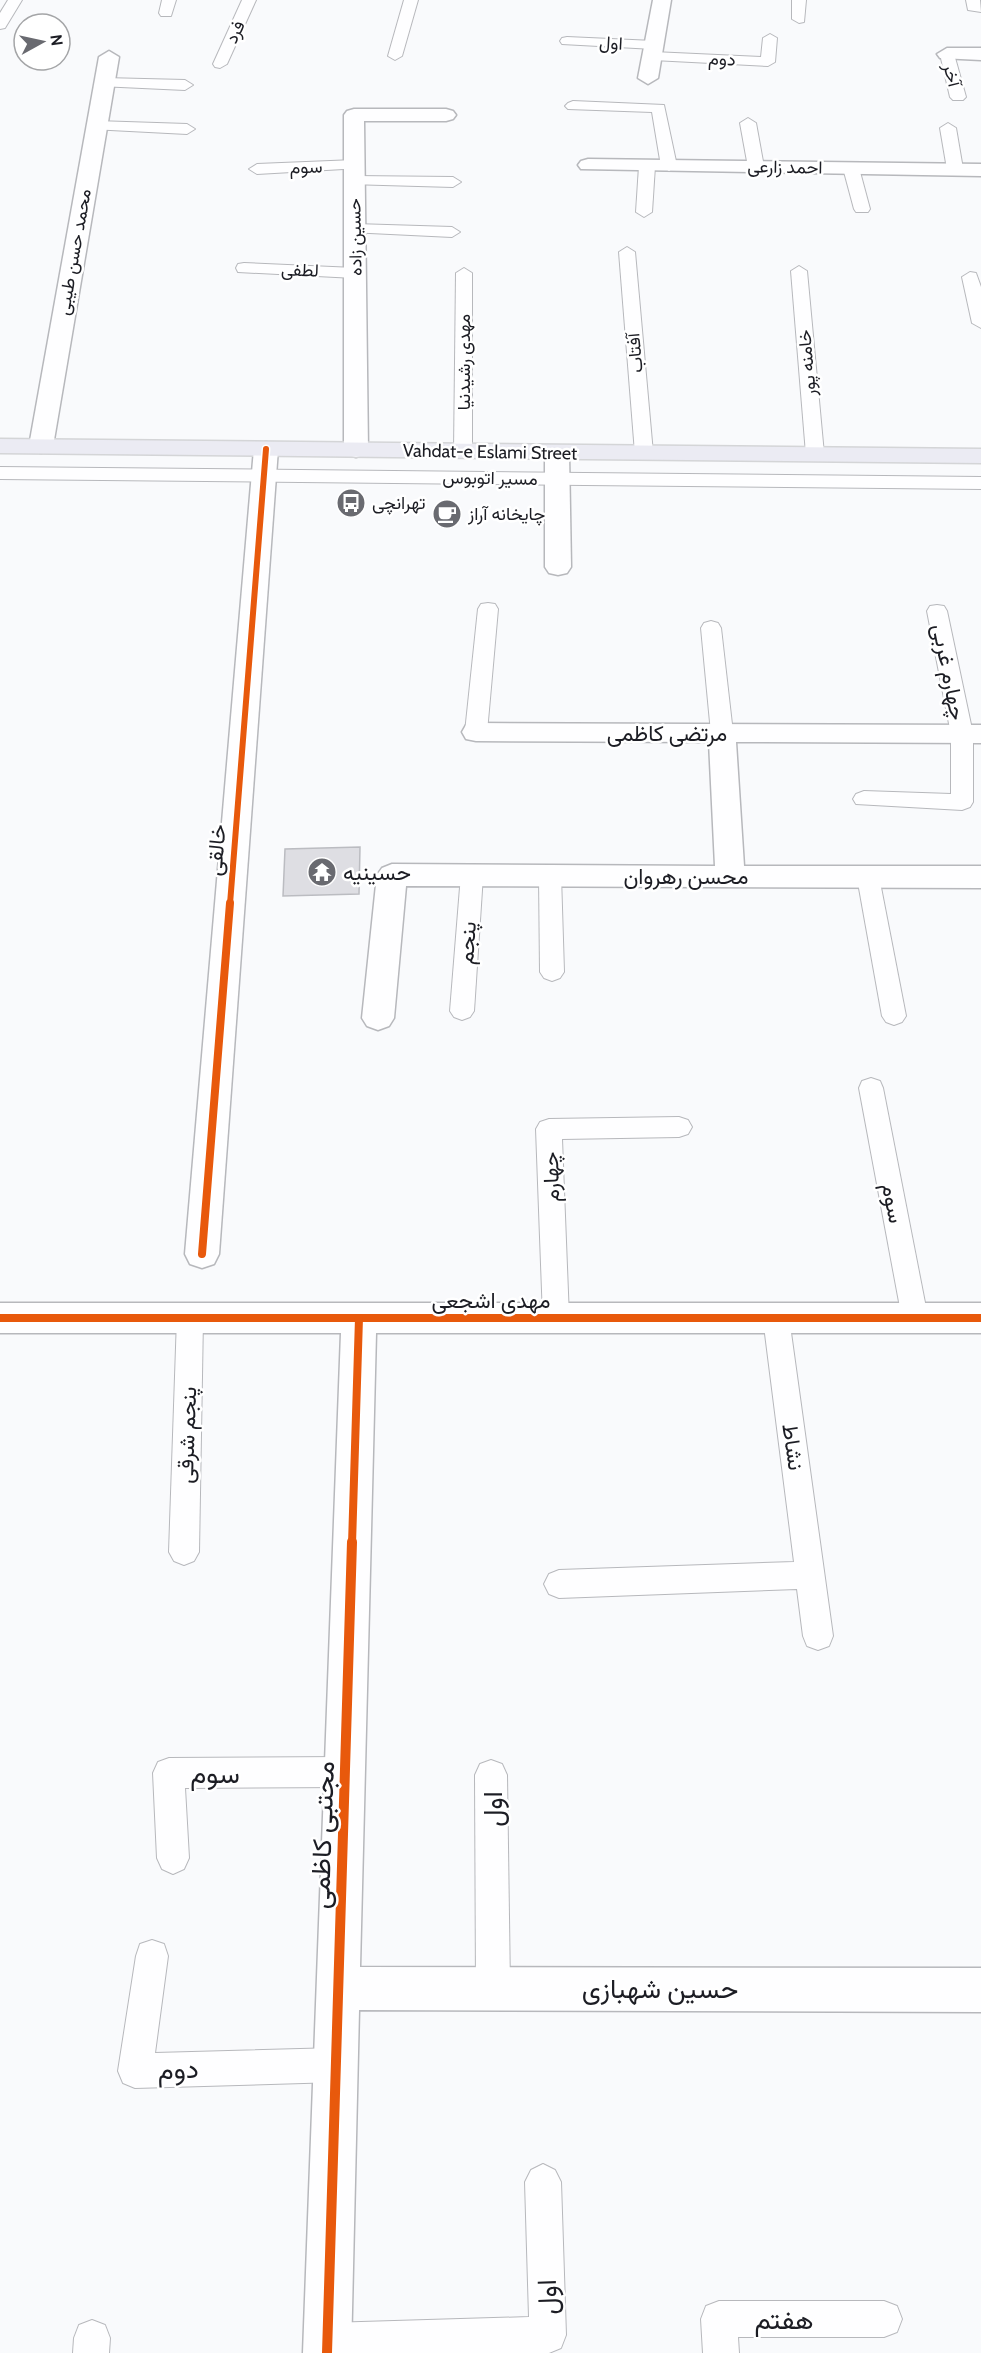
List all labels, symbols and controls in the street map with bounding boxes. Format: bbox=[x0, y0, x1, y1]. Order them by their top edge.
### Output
north arrow bbox=[12, 12, 72, 72]
street label: فرد bbox=[220, 17, 250, 47]
street label: اول bbox=[599, 31, 623, 55]
text: N bbox=[46, 33, 67, 47]
street label: دوم bbox=[708, 47, 736, 72]
street label: آخر bbox=[938, 60, 966, 91]
street label: سوم bbox=[289, 155, 323, 180]
street label: احمد زارعی bbox=[747, 155, 823, 179]
street label: محمد حسن طیبی bbox=[52, 187, 96, 317]
street label: حسین زاده bbox=[343, 198, 367, 276]
street label: لطفی bbox=[281, 258, 319, 282]
street label: مهدی رشیدنیا bbox=[453, 314, 475, 410]
street label: خامنه پور bbox=[793, 329, 822, 398]
street label: آفتاب bbox=[622, 330, 648, 374]
street label: Vahdat-e Eslami Street bbox=[403, 439, 577, 465]
street label: مسیر اتوبوس bbox=[442, 466, 538, 490]
bus stop icon: تهرانچی bbox=[335, 487, 367, 519]
place label: تهرانچی bbox=[372, 492, 425, 515]
cafe icon: چایخانه آراز bbox=[431, 498, 463, 530]
place label: چایخانه آراز bbox=[467, 503, 545, 526]
street label: چهارم غربی bbox=[925, 622, 972, 723]
street label: مرتضی کاظمی bbox=[607, 720, 727, 747]
street label: خالقی bbox=[200, 823, 232, 877]
temple icon: حسینیه bbox=[306, 856, 338, 888]
place label: حسینیه bbox=[343, 859, 411, 886]
street label: محسن رهروان bbox=[623, 863, 749, 890]
street label: پنجم bbox=[452, 921, 483, 966]
street label: چهارم bbox=[537, 1151, 566, 1203]
street label: سوم bbox=[875, 1181, 910, 1226]
street label: مهدی اشجعی bbox=[431, 1287, 551, 1314]
street label: پنجم شرقی bbox=[172, 1386, 203, 1484]
street label: نشاط bbox=[776, 1422, 810, 1472]
street label: سوم bbox=[190, 1757, 240, 1791]
street label: مجتبی کاظمی bbox=[303, 1760, 341, 1910]
street label: اول bbox=[476, 1791, 510, 1827]
street label: حسین شهبازی bbox=[582, 1972, 738, 2006]
street label: دوم bbox=[157, 2052, 199, 2087]
street label: اول bbox=[530, 2279, 565, 2315]
street label: هفتم bbox=[755, 2303, 813, 2337]

